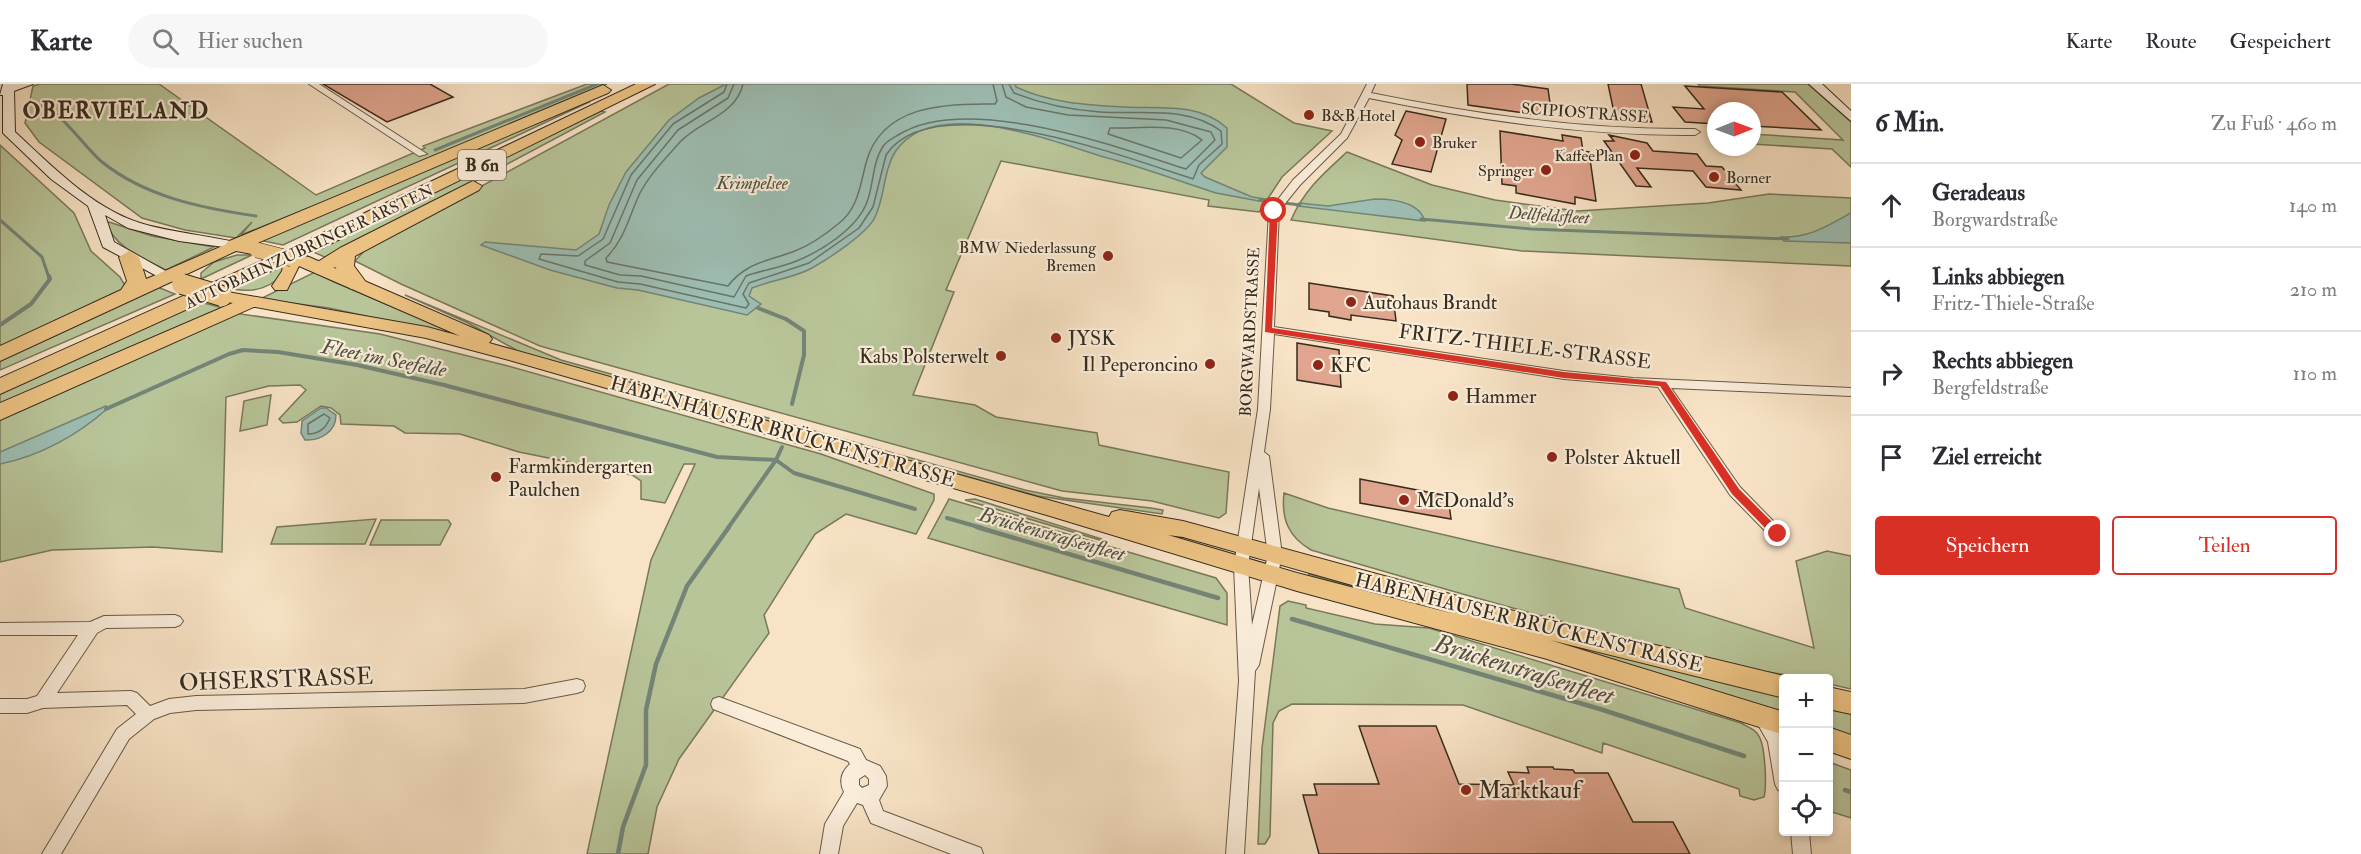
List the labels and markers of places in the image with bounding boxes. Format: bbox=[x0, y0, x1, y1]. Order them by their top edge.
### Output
place label: B&B Hotel bbox=[1321, 106, 1395, 126]
marker: B&B Hotel bbox=[1302, 108, 1316, 122]
place label: Bruker bbox=[1432, 133, 1477, 153]
marker: Bruker bbox=[1413, 135, 1427, 149]
place label: KaffeePlan bbox=[1555, 146, 1623, 166]
marker: KaffeePlan bbox=[1628, 148, 1642, 162]
place label: Springer bbox=[1478, 161, 1534, 182]
marker: Springer bbox=[1539, 163, 1553, 177]
place label: Borner bbox=[1726, 168, 1771, 188]
marker: Borner bbox=[1707, 170, 1721, 184]
place label: BMW Niederlassung Bremen bbox=[959, 238, 1097, 276]
marker: BMW Niederlassung Bremen bbox=[1101, 249, 1115, 263]
place label: Autohaus Brandt bbox=[1362, 290, 1498, 315]
marker: Autohaus Brandt bbox=[1344, 295, 1358, 309]
place label: JYSK bbox=[1067, 326, 1116, 351]
marker: JYSK bbox=[1049, 331, 1063, 345]
place label: Kabs Polsterwelt bbox=[859, 344, 990, 369]
marker: Kabs Polsterwelt bbox=[994, 349, 1008, 363]
place label: Il Peperoncino bbox=[1082, 352, 1198, 378]
place label: KFC bbox=[1330, 353, 1371, 378]
marker: Il Peperoncino bbox=[1203, 357, 1217, 371]
marker: KFC bbox=[1311, 358, 1325, 372]
place label: Hammer bbox=[1465, 384, 1537, 409]
marker: Hammer bbox=[1446, 389, 1460, 403]
place label: Polster Aktuell bbox=[1564, 445, 1681, 470]
marker: Polster Aktuell bbox=[1545, 450, 1559, 464]
place label: Farmkindergarten Paulchen bbox=[508, 454, 653, 502]
marker: Farmkindergarten Paulchen bbox=[489, 470, 503, 484]
place label: McDonald's bbox=[1416, 488, 1514, 513]
marker: McDonald's bbox=[1397, 493, 1411, 507]
place label: Marktkauf bbox=[1478, 775, 1583, 806]
marker: Marktkauf bbox=[1459, 783, 1473, 797]

